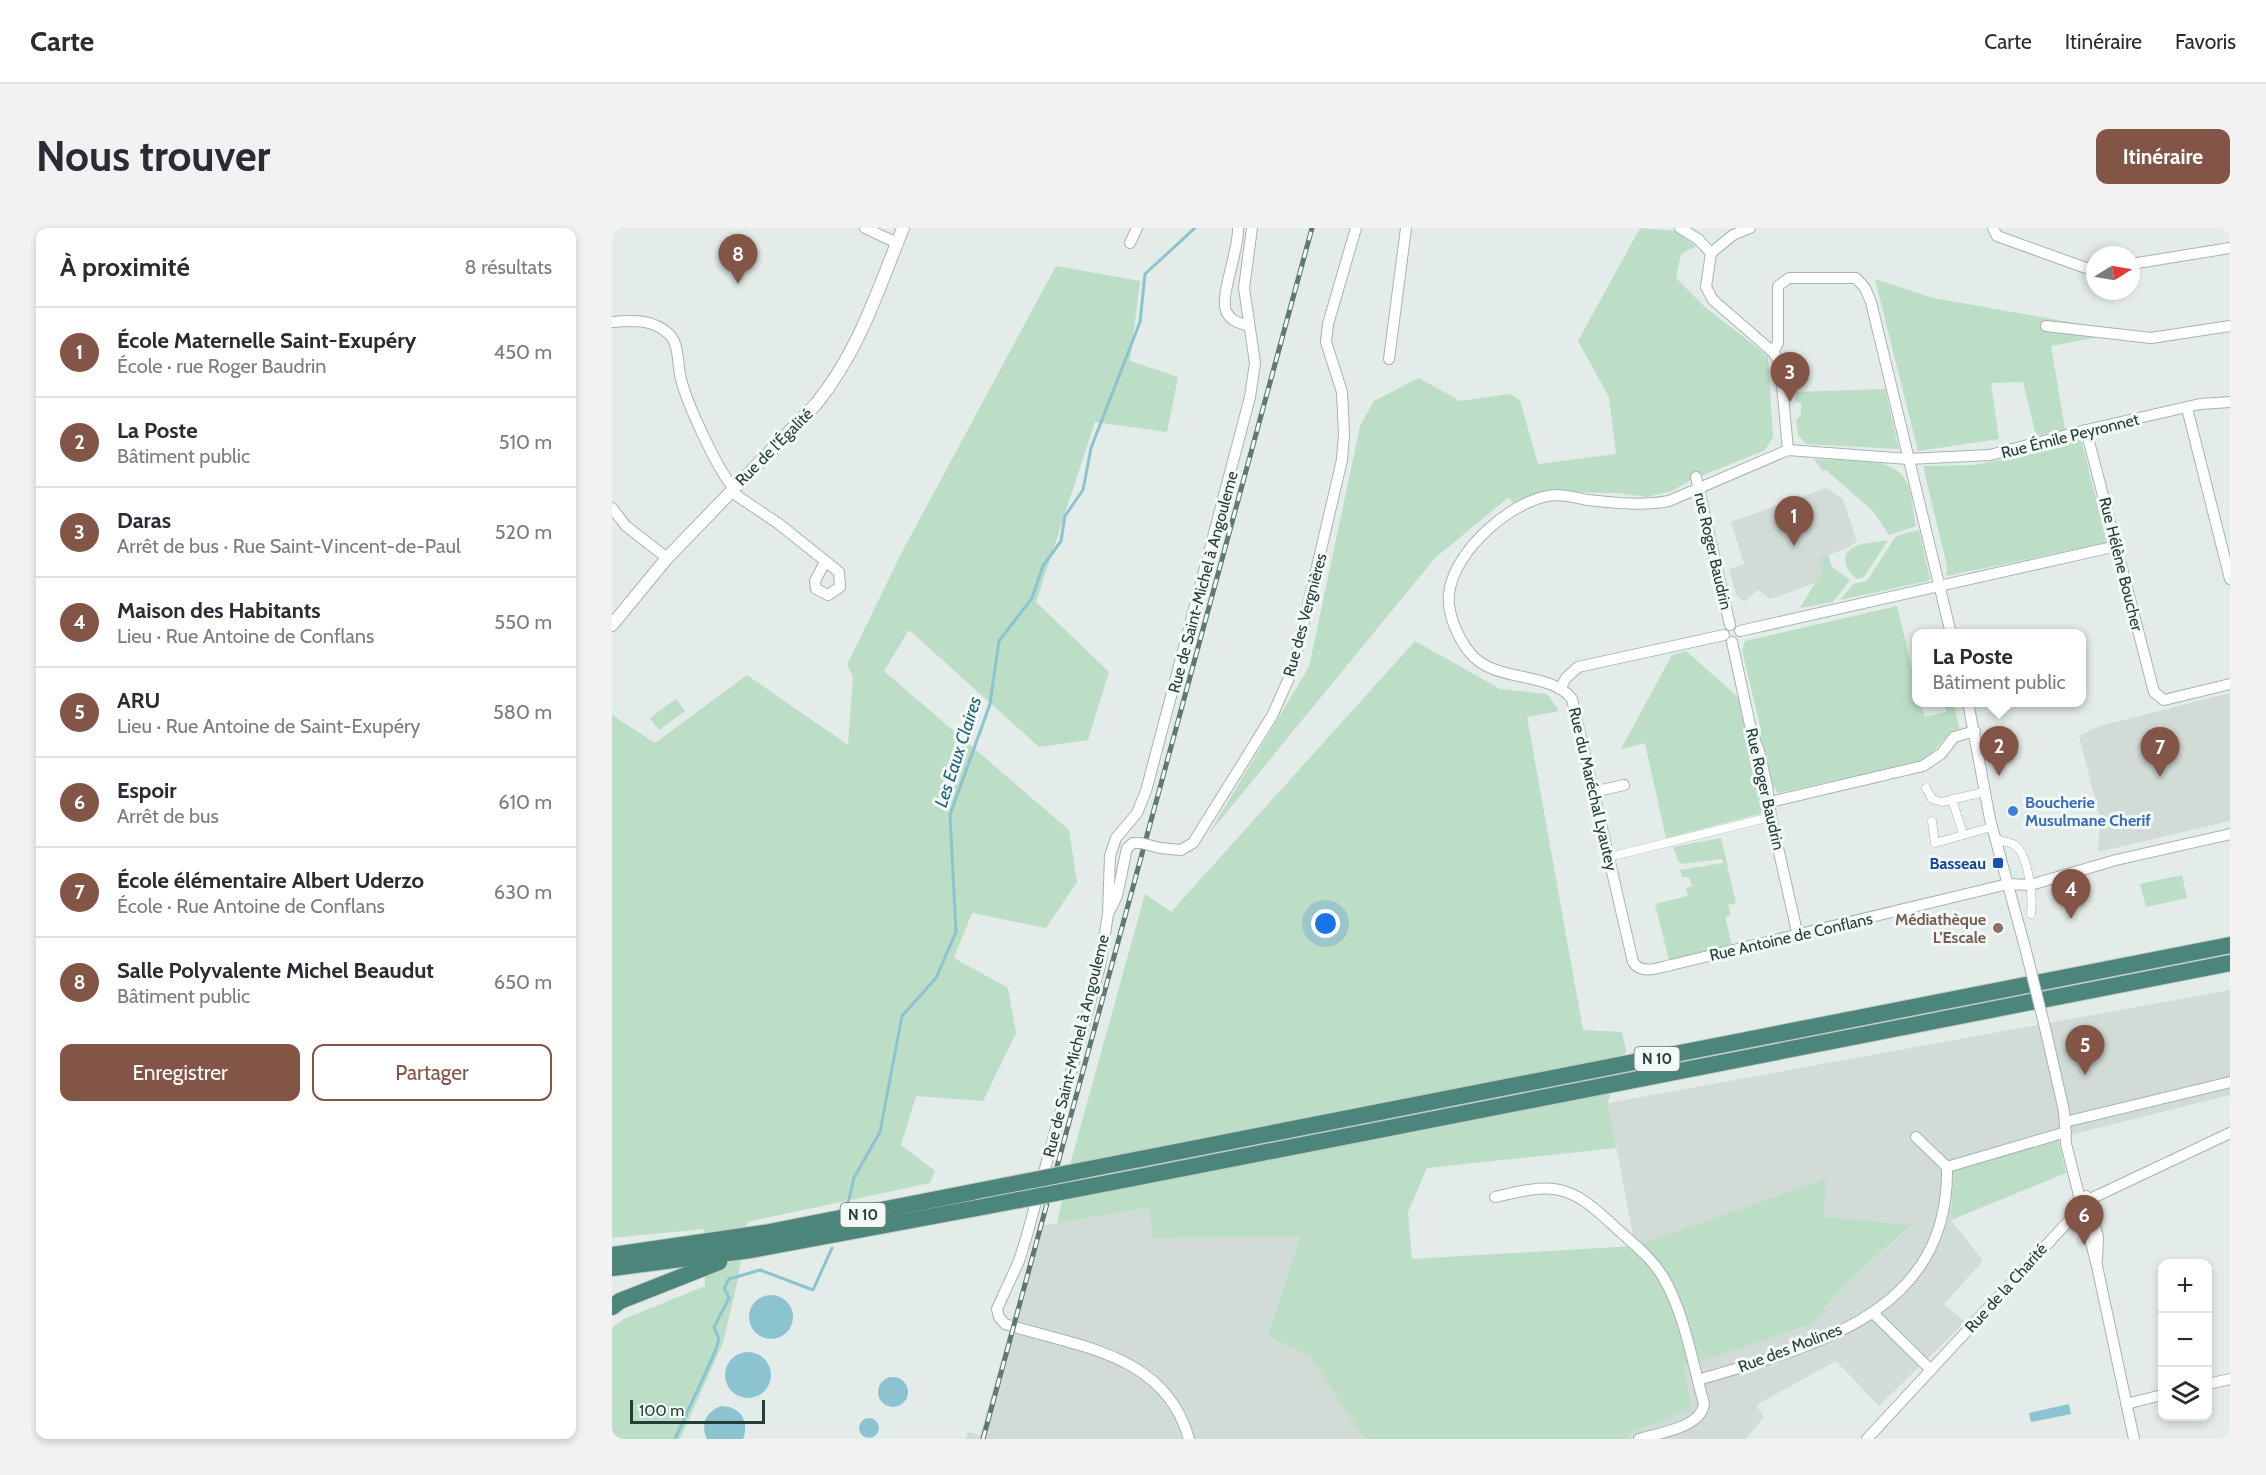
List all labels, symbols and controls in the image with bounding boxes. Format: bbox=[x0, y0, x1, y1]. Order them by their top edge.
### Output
text: Carte bbox=[30, 24, 94, 58]
text: Carte bbox=[1984, 29, 2032, 54]
text: Itinéraire bbox=[2065, 29, 2142, 54]
text: Favoris bbox=[2175, 29, 2236, 54]
button: Itinéraire bbox=[2096, 129, 2230, 184]
text: Nous trouver bbox=[36, 130, 270, 182]
pin: 8 bbox=[718, 235, 758, 284]
north arrow bbox=[2086, 246, 2140, 300]
text: À proximité bbox=[60, 251, 190, 283]
text: 8 résultats bbox=[465, 255, 552, 279]
text: École Maternelle Saint-Exupéry bbox=[117, 327, 416, 354]
text: 1 bbox=[76, 340, 83, 364]
text: 450 m bbox=[494, 340, 552, 364]
pin: 3 bbox=[1770, 352, 1810, 402]
text: École · rue Roger Baudrin bbox=[117, 354, 326, 378]
street label: Rue de l'Égalité bbox=[731, 404, 817, 490]
street label: Rue Émile Peyronnet bbox=[1999, 410, 2142, 462]
text: La Poste bbox=[117, 417, 198, 444]
text: 2 bbox=[74, 430, 85, 454]
text: 510 m bbox=[499, 430, 552, 454]
text: Bâtiment public bbox=[117, 444, 250, 468]
street label: Rue de Saint-Michel à Angouleme bbox=[1164, 469, 1242, 695]
street label: rue Roger Baudrin bbox=[1690, 490, 1736, 612]
street label: Rue Hélène Boucher bbox=[2095, 495, 2147, 634]
pin: 1 bbox=[1774, 496, 1814, 546]
text: Daras bbox=[117, 507, 171, 534]
text: 3 bbox=[74, 520, 85, 544]
text: 520 m bbox=[495, 520, 552, 544]
text: Arrêt de bus · Rue Saint-Vincent-de-Paul bbox=[117, 534, 461, 558]
street label: Rue des Vergnières bbox=[1279, 551, 1331, 679]
text: Maison des Habitants bbox=[117, 597, 321, 624]
text: 4 bbox=[73, 610, 86, 634]
text: 550 m bbox=[494, 610, 552, 634]
text: Lieu · Rue Antoine de Conflans bbox=[117, 624, 374, 648]
popup bbox=[1912, 629, 2086, 707]
text: La Poste bbox=[1932, 643, 2013, 670]
text: Bâtiment public bbox=[1932, 670, 2066, 694]
text: ARU bbox=[117, 687, 160, 714]
water label: Les Eaux Claires bbox=[930, 694, 986, 810]
text: 5 bbox=[74, 700, 85, 724]
text: 580 m bbox=[493, 700, 552, 724]
street label: Rue du Maréchal Lyautey bbox=[1565, 705, 1621, 873]
text: Lieu · Rue Antoine de Saint-Exupéry bbox=[117, 714, 420, 738]
street label: Rue Roger Baudrin bbox=[1742, 726, 1788, 852]
pin: 2 bbox=[1980, 726, 2018, 776]
pin: 7 bbox=[2140, 728, 2180, 777]
text: Espoir bbox=[117, 777, 176, 804]
text: 6 bbox=[74, 790, 85, 814]
text: 610 m bbox=[498, 790, 552, 814]
place label: Boucherie Musulmane Cherif bbox=[2025, 793, 2151, 830]
text: Arrêt de bus bbox=[117, 804, 219, 828]
marker: Boucherie Musulmane Cherif bbox=[2006, 804, 2020, 818]
place label: Basseau bbox=[1930, 854, 1986, 873]
marker: Basseau bbox=[1991, 856, 2005, 870]
text: École élémentaire Albert Uderzo bbox=[117, 867, 424, 894]
pin: 4 bbox=[2052, 870, 2090, 919]
text: 7 bbox=[74, 880, 85, 904]
text: 630 m bbox=[494, 880, 552, 904]
text: École · Rue Antoine de Conflans bbox=[117, 894, 385, 918]
your location bbox=[1311, 909, 1340, 938]
street label: Rue Antoine de Conflans bbox=[1708, 909, 1875, 965]
place label: Médiathèque L'Escale bbox=[1895, 910, 1986, 947]
marker: Médiathèque L'Escale bbox=[1991, 921, 2005, 935]
street label: Rue de Saint-Michel à Angouleme bbox=[1039, 933, 1113, 1159]
text: Salle Polyvalente Michel Beaudut bbox=[117, 957, 434, 984]
text: 8 bbox=[73, 970, 86, 994]
text: 650 m bbox=[494, 970, 552, 994]
text: Bâtiment public bbox=[117, 984, 250, 1008]
pin: 5 bbox=[2066, 1026, 2104, 1075]
button: Enregistrer bbox=[60, 1044, 300, 1101]
button: Partager bbox=[312, 1044, 552, 1101]
road number: N 10 bbox=[1634, 1047, 1680, 1071]
pin: 6 bbox=[2064, 1196, 2104, 1245]
road number: N 10 bbox=[840, 1203, 886, 1227]
street label: Rue de la Charité bbox=[1961, 1239, 2051, 1337]
map controls bbox=[2158, 1259, 2212, 1421]
button: + bbox=[2158, 1259, 2212, 1313]
button: − bbox=[2158, 1313, 2212, 1367]
street label: Rue des Molines bbox=[1735, 1319, 1845, 1376]
button: layers bbox=[2158, 1367, 2212, 1421]
scale bar bbox=[630, 1397, 765, 1424]
text: 100 m bbox=[639, 1401, 684, 1420]

